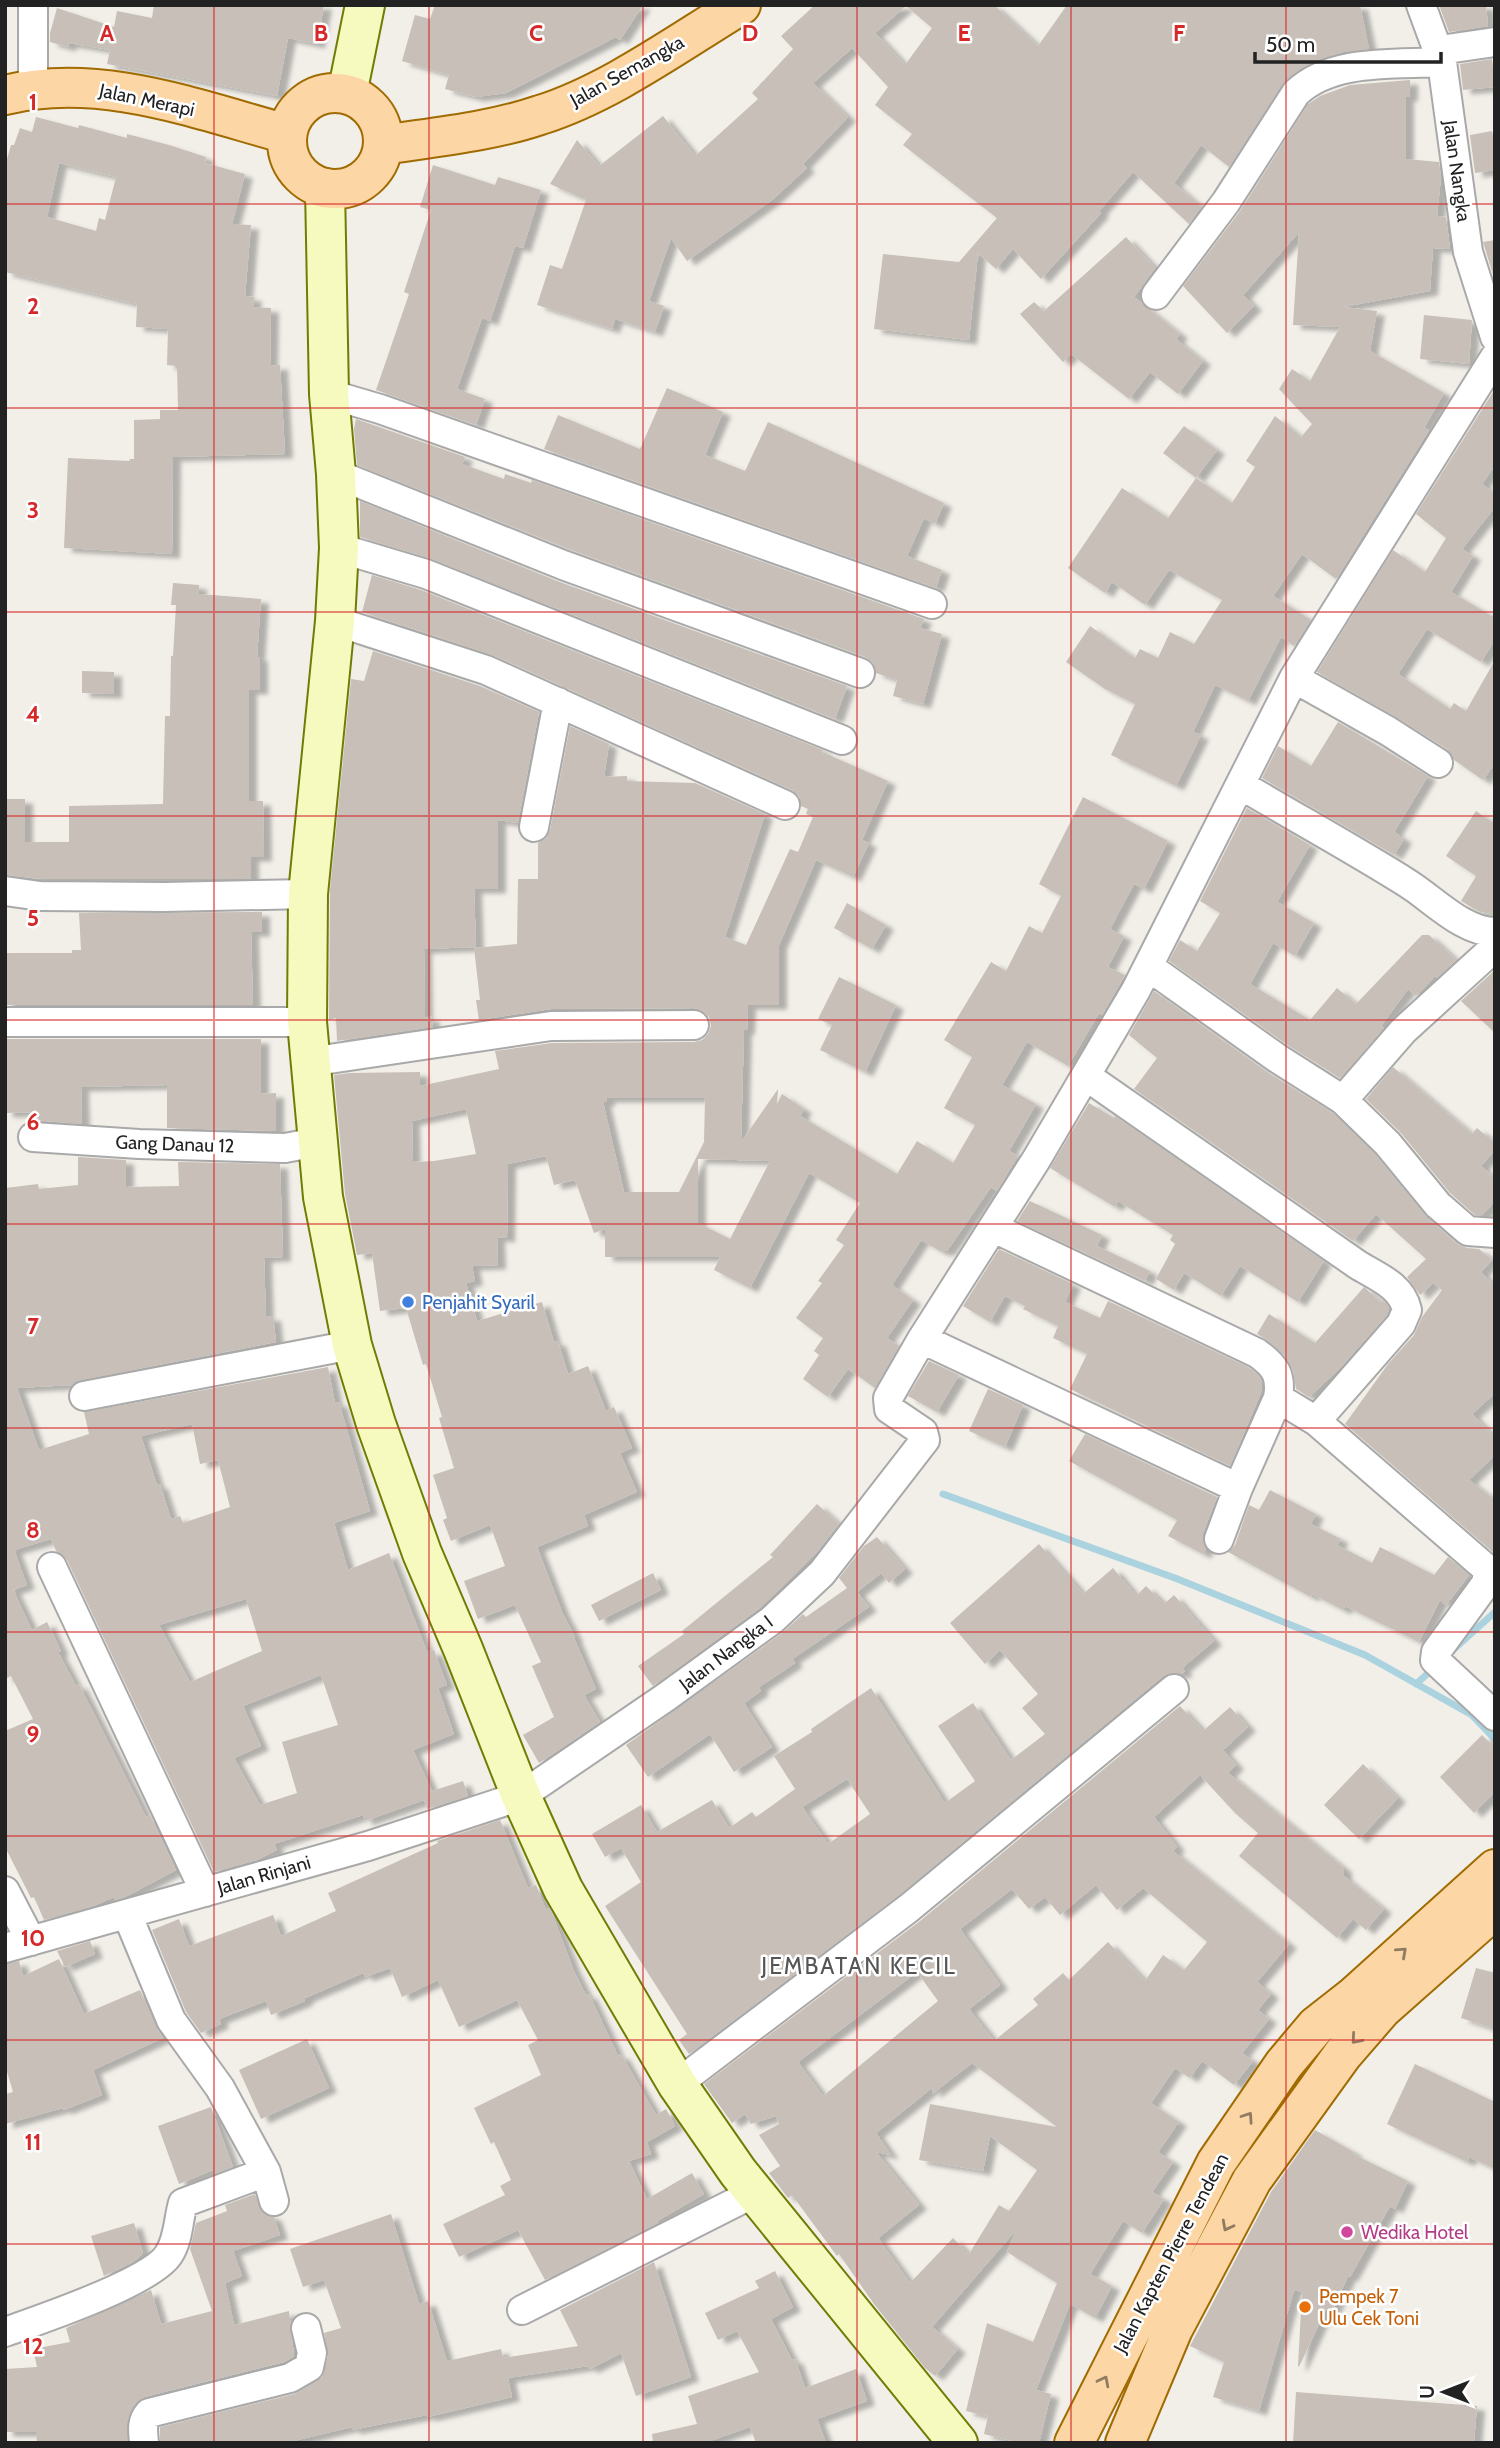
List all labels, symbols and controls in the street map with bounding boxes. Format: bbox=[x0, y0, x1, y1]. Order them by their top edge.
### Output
text: A bbox=[100, 19, 115, 47]
text: B bbox=[314, 19, 328, 47]
text: C bbox=[529, 19, 543, 47]
text: D bbox=[742, 19, 758, 47]
text: E bbox=[957, 19, 971, 47]
text: F bbox=[1173, 19, 1185, 47]
scale bar bbox=[1255, 21, 1440, 65]
street label: Jalan Semangka bbox=[565, 30, 688, 112]
text: 50 m bbox=[1266, 32, 1315, 57]
street label: Jalan Merapi bbox=[96, 78, 197, 121]
text: 1 bbox=[29, 88, 37, 116]
street label: Jalan Nangka bbox=[1438, 118, 1476, 223]
text: 2 bbox=[27, 292, 39, 320]
text: 3 bbox=[27, 496, 39, 524]
text: 4 bbox=[26, 700, 40, 728]
text: 5 bbox=[27, 904, 39, 932]
text: 6 bbox=[27, 1108, 39, 1136]
street label: Gang Danau 12 bbox=[115, 1130, 235, 1158]
place label: Penjahit Syaril bbox=[422, 1291, 536, 1314]
marker: Penjahit Syaril bbox=[400, 1294, 416, 1310]
text: 7 bbox=[27, 1312, 39, 1340]
text: 8 bbox=[26, 1516, 40, 1544]
street label: Jalan Nangka I bbox=[674, 1610, 777, 1696]
text: 9 bbox=[27, 1720, 39, 1748]
street label: Jalan Rinjani bbox=[214, 1851, 313, 1900]
text: 10 bbox=[21, 1924, 45, 1952]
one-way arrow bbox=[1394, 1948, 1407, 1961]
district label: JEMBATAN KECIL bbox=[760, 1952, 957, 1980]
one-way arrow bbox=[1352, 2031, 1364, 2044]
one-way arrow bbox=[1239, 2112, 1252, 2125]
text: 11 bbox=[25, 2128, 41, 2156]
street label: Jalan Kapten Pierre Tendean bbox=[1108, 2149, 1233, 2358]
one-way arrow bbox=[1222, 2219, 1236, 2231]
place label: Wedika Hotel bbox=[1361, 2221, 1469, 2244]
marker: Wedika Hotel bbox=[1339, 2224, 1355, 2240]
place label: Pempek 7 Ulu Cek Toni bbox=[1319, 2285, 1419, 2330]
marker: Pempek 7 Ulu Cek Toni bbox=[1297, 2299, 1313, 2315]
text: 12 bbox=[23, 2332, 43, 2360]
north arrow bbox=[1409, 2357, 1479, 2427]
one-way arrow bbox=[1095, 2376, 1109, 2388]
text: U bbox=[1416, 2385, 1439, 2399]

